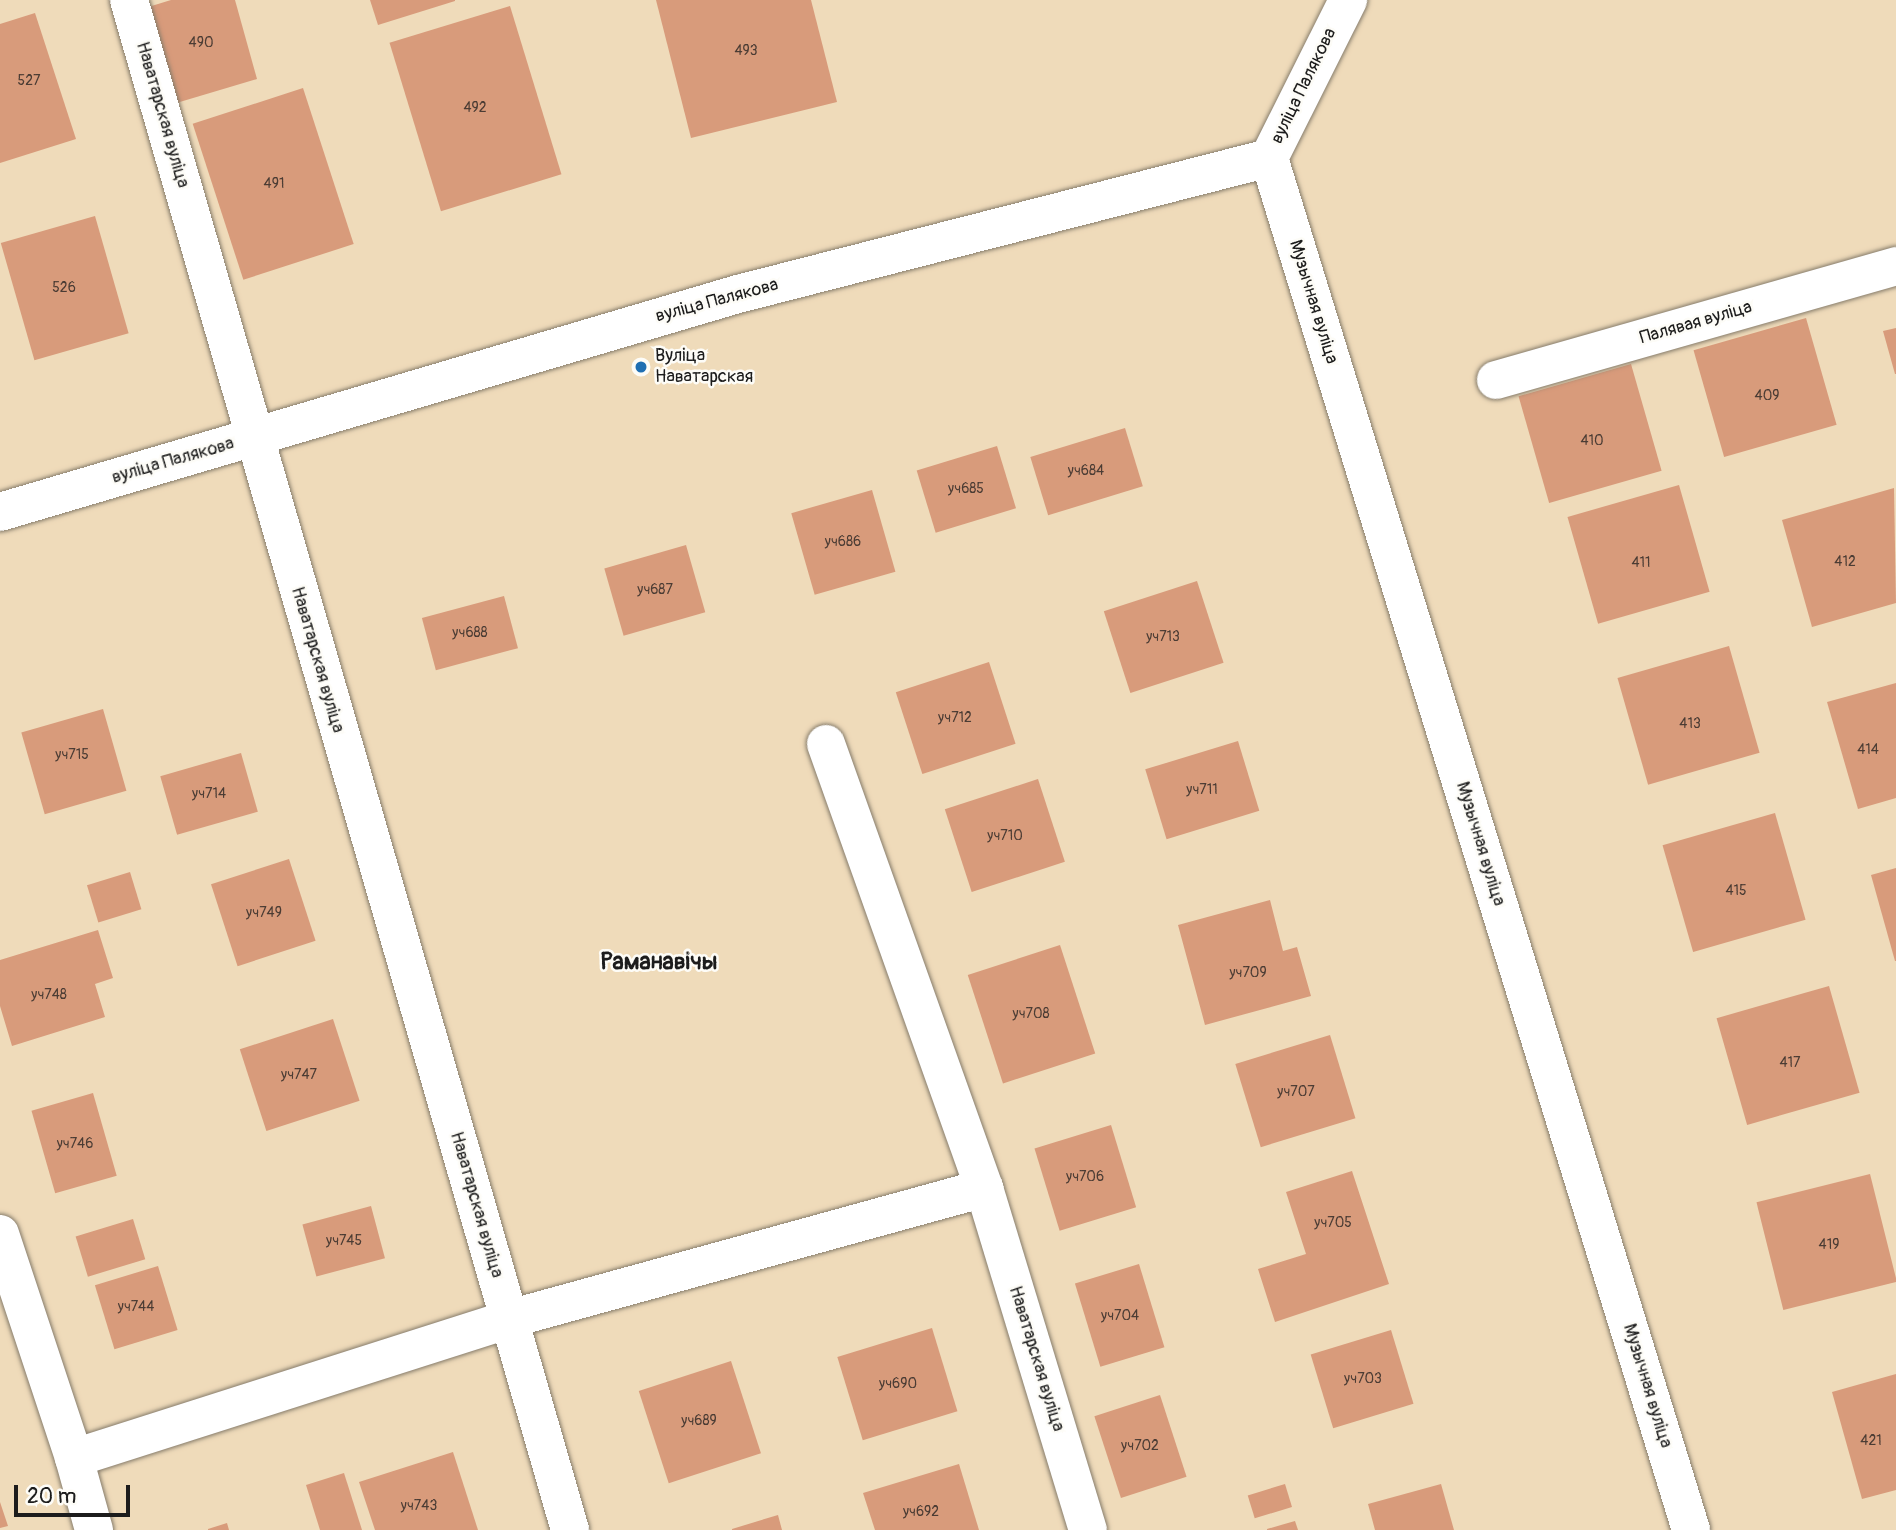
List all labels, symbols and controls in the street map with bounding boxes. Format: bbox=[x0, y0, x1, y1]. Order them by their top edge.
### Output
street label: вуліца Палякова bbox=[1267, 25, 1341, 147]
house number: 490 bbox=[189, 35, 213, 51]
street label: Наватарская вуліца bbox=[131, 39, 193, 191]
house number: 493 bbox=[734, 43, 758, 59]
house number: 527 bbox=[18, 73, 40, 89]
house number: 492 bbox=[463, 100, 487, 116]
house number: 491 bbox=[264, 176, 284, 192]
street label: Музычная вуліца bbox=[1284, 237, 1342, 367]
street label: вуліца Палякова bbox=[653, 274, 781, 328]
house number: 526 bbox=[52, 280, 76, 296]
street label: Палявая вуліца bbox=[1637, 297, 1755, 349]
place label: Вуліца Наватарская bbox=[655, 346, 753, 388]
marker: Вуліца Наватарская bbox=[633, 359, 649, 375]
house number: 409 bbox=[1755, 388, 1779, 404]
street label: вуліца Палякова bbox=[109, 433, 237, 489]
house number: 410 bbox=[1580, 433, 1604, 449]
house number: уч684 bbox=[1068, 463, 1104, 479]
house number: уч685 bbox=[948, 481, 984, 497]
house number: уч686 bbox=[825, 534, 861, 550]
house number: 412 bbox=[1834, 554, 1856, 570]
house number: 411 bbox=[1631, 555, 1651, 571]
house number: уч687 bbox=[637, 582, 673, 598]
street label: Наватарская вуліца bbox=[286, 584, 348, 736]
house number: уч688 bbox=[452, 625, 488, 641]
house number: уч713 bbox=[1146, 629, 1180, 645]
house number: уч712 bbox=[938, 710, 972, 726]
house number: 413 bbox=[1679, 716, 1701, 732]
house number: 414 bbox=[1857, 742, 1879, 758]
house number: уч715 bbox=[55, 747, 89, 763]
street label: Музычная вуліца bbox=[1451, 779, 1509, 909]
house number: уч711 bbox=[1186, 782, 1218, 798]
house number: уч714 bbox=[192, 786, 226, 802]
house number: уч710 bbox=[987, 828, 1023, 844]
house number: 415 bbox=[1725, 883, 1747, 899]
house number: уч749 bbox=[246, 905, 282, 921]
district label: Раманавічы bbox=[601, 948, 717, 976]
house number: уч709 bbox=[1229, 965, 1267, 981]
house number: уч748 bbox=[31, 987, 67, 1003]
house number: уч708 bbox=[1012, 1006, 1050, 1022]
house number: 417 bbox=[1780, 1055, 1800, 1071]
house number: уч747 bbox=[281, 1067, 317, 1083]
house number: уч707 bbox=[1277, 1084, 1315, 1100]
street label: Наватарская вуліца bbox=[445, 1129, 507, 1281]
house number: уч746 bbox=[57, 1136, 93, 1152]
house number: уч706 bbox=[1066, 1169, 1104, 1185]
house number: уч705 bbox=[1314, 1215, 1352, 1231]
house number: уч745 bbox=[326, 1233, 362, 1249]
house number: 419 bbox=[1819, 1237, 1839, 1253]
street label: Наватарская вуліца bbox=[1004, 1284, 1068, 1434]
house number: уч744 bbox=[118, 1299, 154, 1315]
house number: уч704 bbox=[1101, 1308, 1139, 1324]
street label: Музычная вуліца bbox=[1618, 1321, 1676, 1451]
house number: уч703 bbox=[1344, 1371, 1382, 1387]
house number: уч690 bbox=[879, 1376, 917, 1392]
house number: уч689 bbox=[681, 1413, 717, 1429]
house number: 421 bbox=[1860, 1433, 1882, 1449]
house number: уч702 bbox=[1121, 1438, 1159, 1454]
scale bar bbox=[18, 1470, 133, 1514]
text: 20 m bbox=[27, 1483, 76, 1510]
house number: уч743 bbox=[401, 1498, 437, 1514]
house number: уч692 bbox=[903, 1504, 939, 1520]

